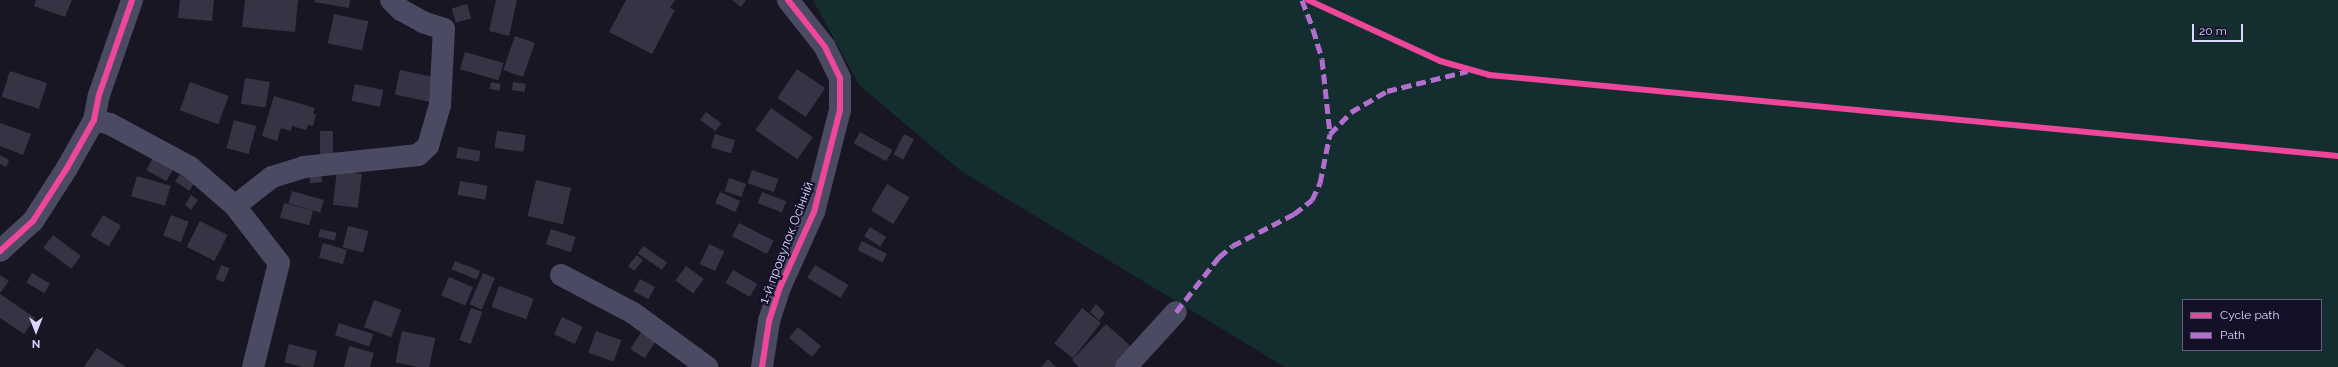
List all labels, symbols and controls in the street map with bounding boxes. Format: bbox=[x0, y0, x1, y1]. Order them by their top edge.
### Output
scale bar bbox=[2194, 16, 2245, 42]
text: 20 m bbox=[2199, 24, 2227, 38]
street label: 1-й провулок Осінній bbox=[756, 180, 818, 306]
legend bbox=[2182, 299, 2322, 351]
text: Cycle path bbox=[2220, 308, 2279, 322]
north arrow bbox=[16, 311, 56, 351]
text: Path bbox=[2220, 328, 2245, 342]
text: N bbox=[32, 337, 40, 350]

